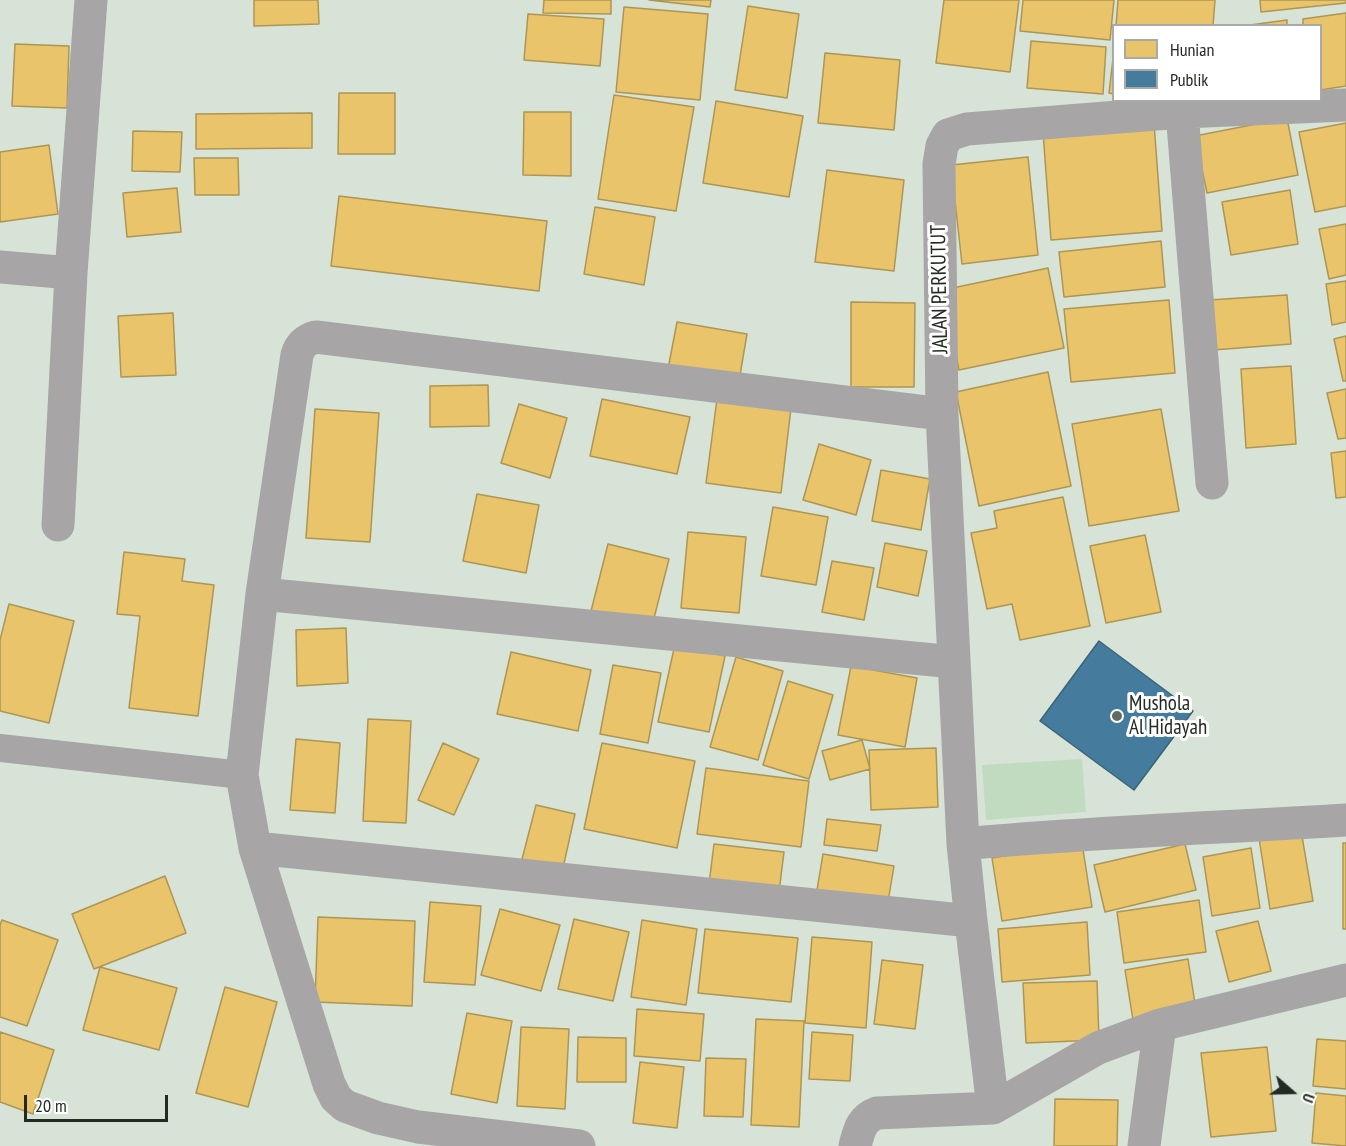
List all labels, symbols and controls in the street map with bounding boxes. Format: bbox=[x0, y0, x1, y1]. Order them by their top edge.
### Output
legend bbox=[1112, 24, 1322, 102]
text: Hunian bbox=[1170, 38, 1214, 61]
text: Publik bbox=[1170, 68, 1208, 91]
street label: JALAN PERKUTUT bbox=[926, 224, 954, 354]
place label: Mushola Al Hidayah bbox=[1129, 691, 1207, 741]
marker: Mushola Al Hidayah bbox=[1110, 709, 1124, 723]
north arrow bbox=[1262, 1062, 1322, 1122]
scale bar bbox=[27, 1083, 171, 1121]
text: U bbox=[1298, 1091, 1320, 1105]
text: 20 m bbox=[35, 1094, 67, 1117]

